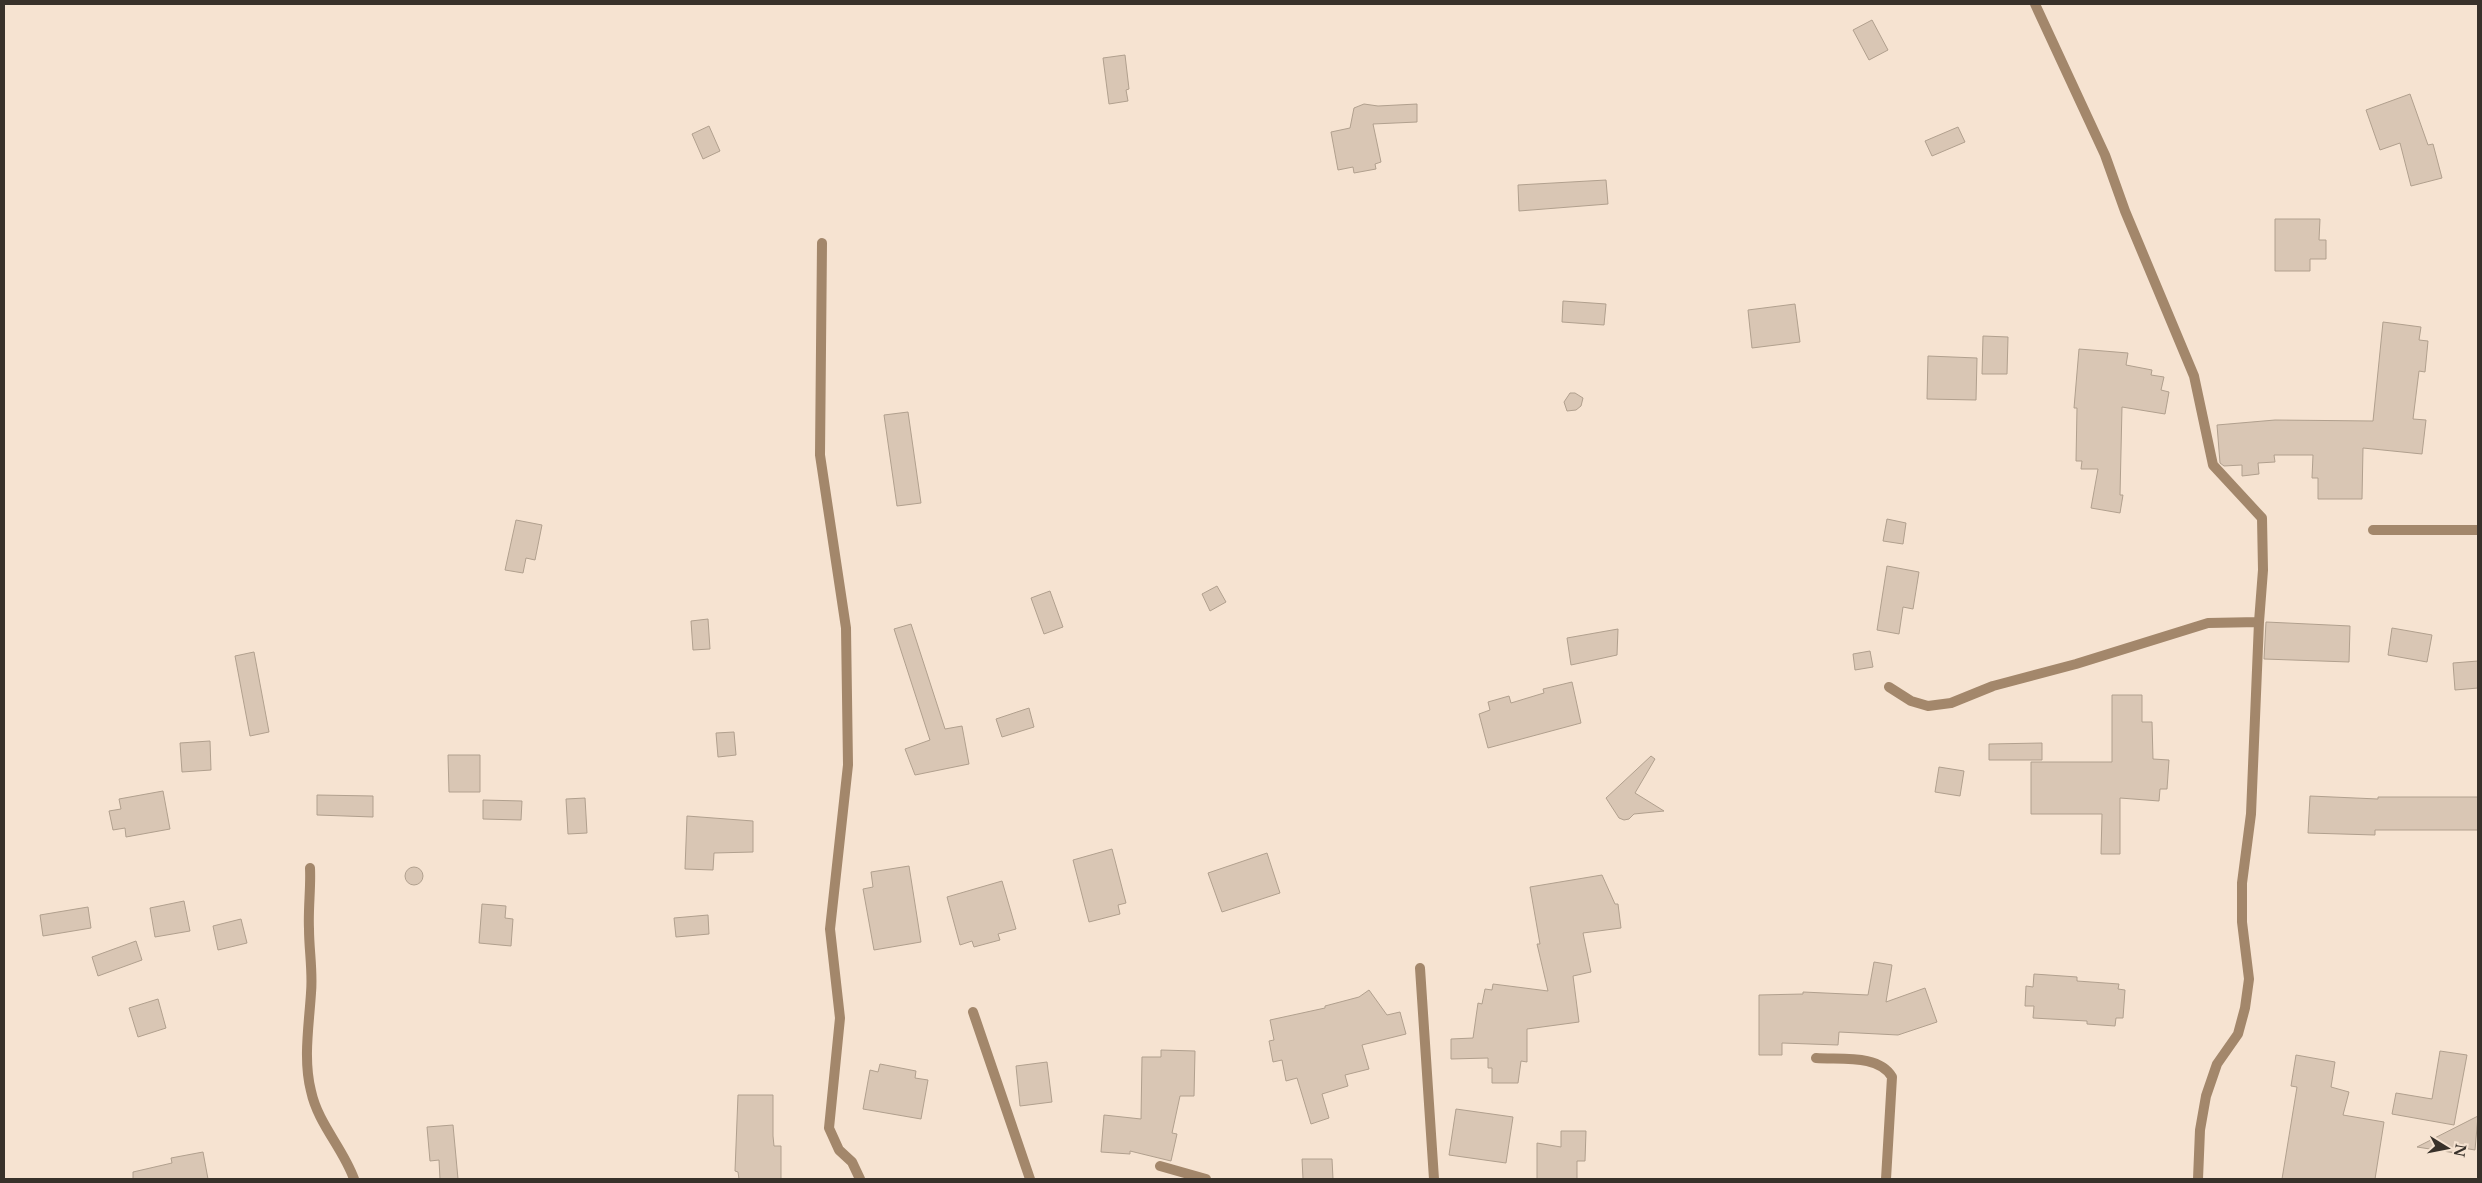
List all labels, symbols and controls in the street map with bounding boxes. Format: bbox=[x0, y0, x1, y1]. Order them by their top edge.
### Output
north arrow bbox=[2422, 1123, 2472, 1173]
text: N bbox=[2450, 1142, 2470, 1158]

